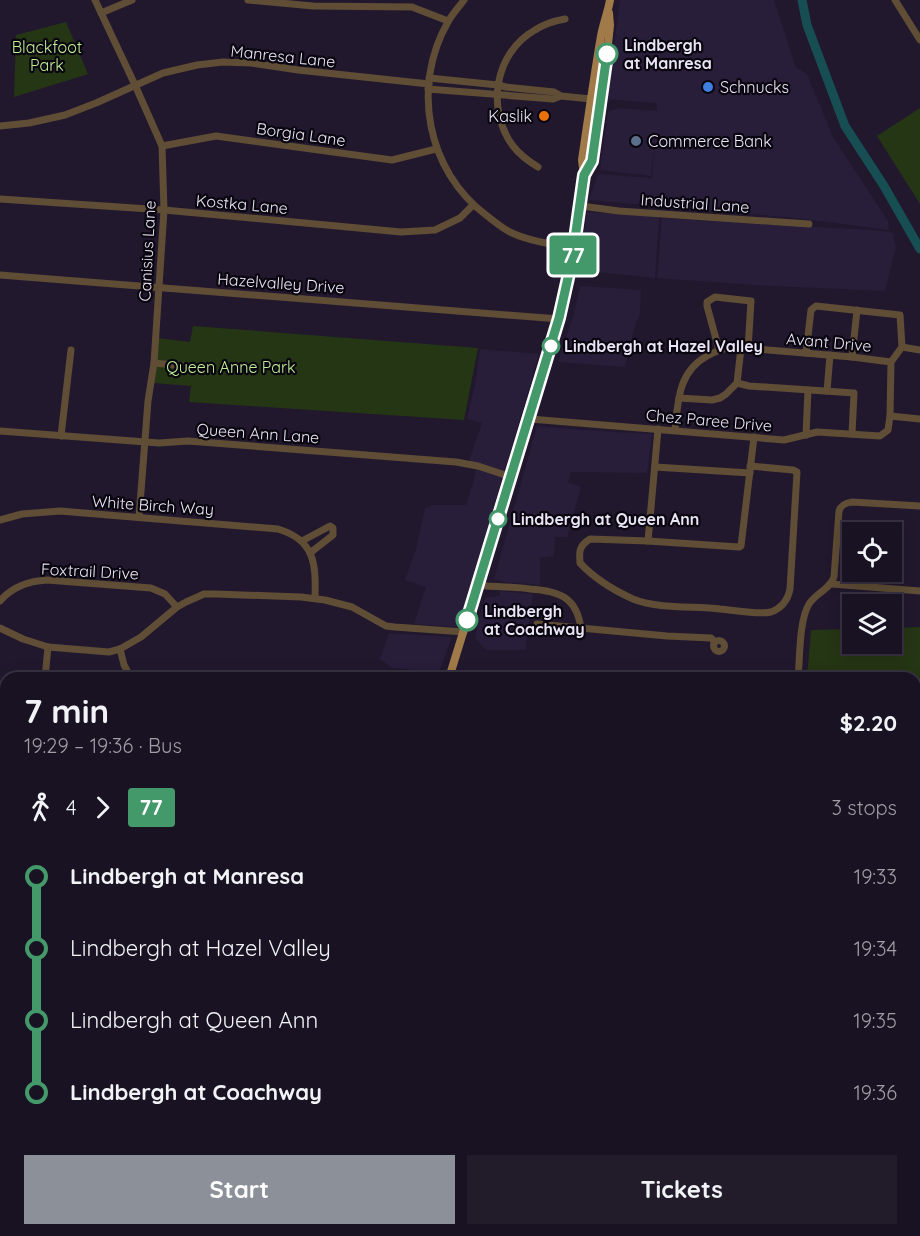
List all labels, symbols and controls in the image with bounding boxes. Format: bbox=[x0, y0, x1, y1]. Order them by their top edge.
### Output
place label: Lindbergh at Manresa bbox=[624, 35, 712, 73]
park label: Blackfoot Park bbox=[12, 37, 82, 75]
street label: Manresa Lane bbox=[230, 41, 336, 71]
marker: Lindbergh at Manresa bbox=[596, 43, 618, 65]
place label: Schnucks bbox=[720, 77, 789, 97]
marker: Schnucks bbox=[701, 80, 715, 94]
place label: Kaslik bbox=[488, 106, 532, 126]
marker: Kaslik bbox=[537, 109, 551, 123]
street label: Borgia Lane bbox=[255, 118, 347, 150]
place label: Commerce Bank bbox=[648, 131, 772, 151]
marker: Commerce Bank bbox=[629, 134, 643, 148]
street label: Industrial Lane bbox=[640, 189, 750, 217]
street label: Kostka Lane bbox=[195, 190, 289, 218]
street label: Canisius Lane bbox=[134, 200, 160, 302]
line badge: 77 bbox=[546, 236, 600, 274]
text: 77 bbox=[561, 242, 585, 268]
street label: Hazelvalley Drive bbox=[217, 269, 345, 297]
street label: Avant Drive bbox=[785, 328, 873, 356]
place label: Lindbergh at Hazel Valley bbox=[564, 336, 763, 356]
marker: Lindbergh at Hazel Valley bbox=[542, 337, 560, 355]
park label: Queen Anne Park bbox=[166, 357, 296, 377]
street label: Chez Paree Drive bbox=[645, 405, 773, 435]
street label: Queen Ann Lane bbox=[196, 419, 320, 447]
street label: White Birch Way bbox=[91, 491, 215, 519]
place label: Lindbergh at Queen Ann bbox=[512, 509, 699, 529]
marker: Lindbergh at Queen Ann bbox=[489, 510, 507, 528]
map controls bbox=[842, 522, 902, 654]
button: locate bbox=[842, 522, 902, 582]
street label: Foxtrail Drive bbox=[41, 558, 139, 584]
button: layers bbox=[842, 594, 902, 654]
place label: Lindbergh at Coachway bbox=[484, 601, 585, 639]
marker: Lindbergh at Coachway bbox=[456, 609, 478, 631]
text: 7 min bbox=[24, 690, 109, 731]
text: $2.20 bbox=[840, 709, 897, 737]
text: 19:29 – 19:36 · Bus bbox=[24, 733, 182, 758]
icon: walk bbox=[24, 791, 57, 824]
icon: forward bbox=[86, 791, 119, 824]
text: 77 bbox=[140, 794, 163, 820]
text: 4 bbox=[66, 795, 77, 820]
text: 3 stops bbox=[831, 795, 897, 820]
text: Lindbergh at Manresa bbox=[70, 862, 304, 890]
text: 19:33 bbox=[854, 864, 897, 889]
text: Lindbergh at Hazel Valley bbox=[70, 934, 331, 962]
text: 19:34 bbox=[854, 936, 897, 961]
text: Lindbergh at Queen Ann bbox=[70, 1006, 318, 1034]
text: 19:35 bbox=[853, 1008, 897, 1033]
text: Lindbergh at Coachway bbox=[70, 1078, 322, 1106]
text: 19:36 bbox=[853, 1080, 897, 1105]
button: Start bbox=[24, 1155, 455, 1224]
button: Tickets bbox=[467, 1155, 897, 1224]

